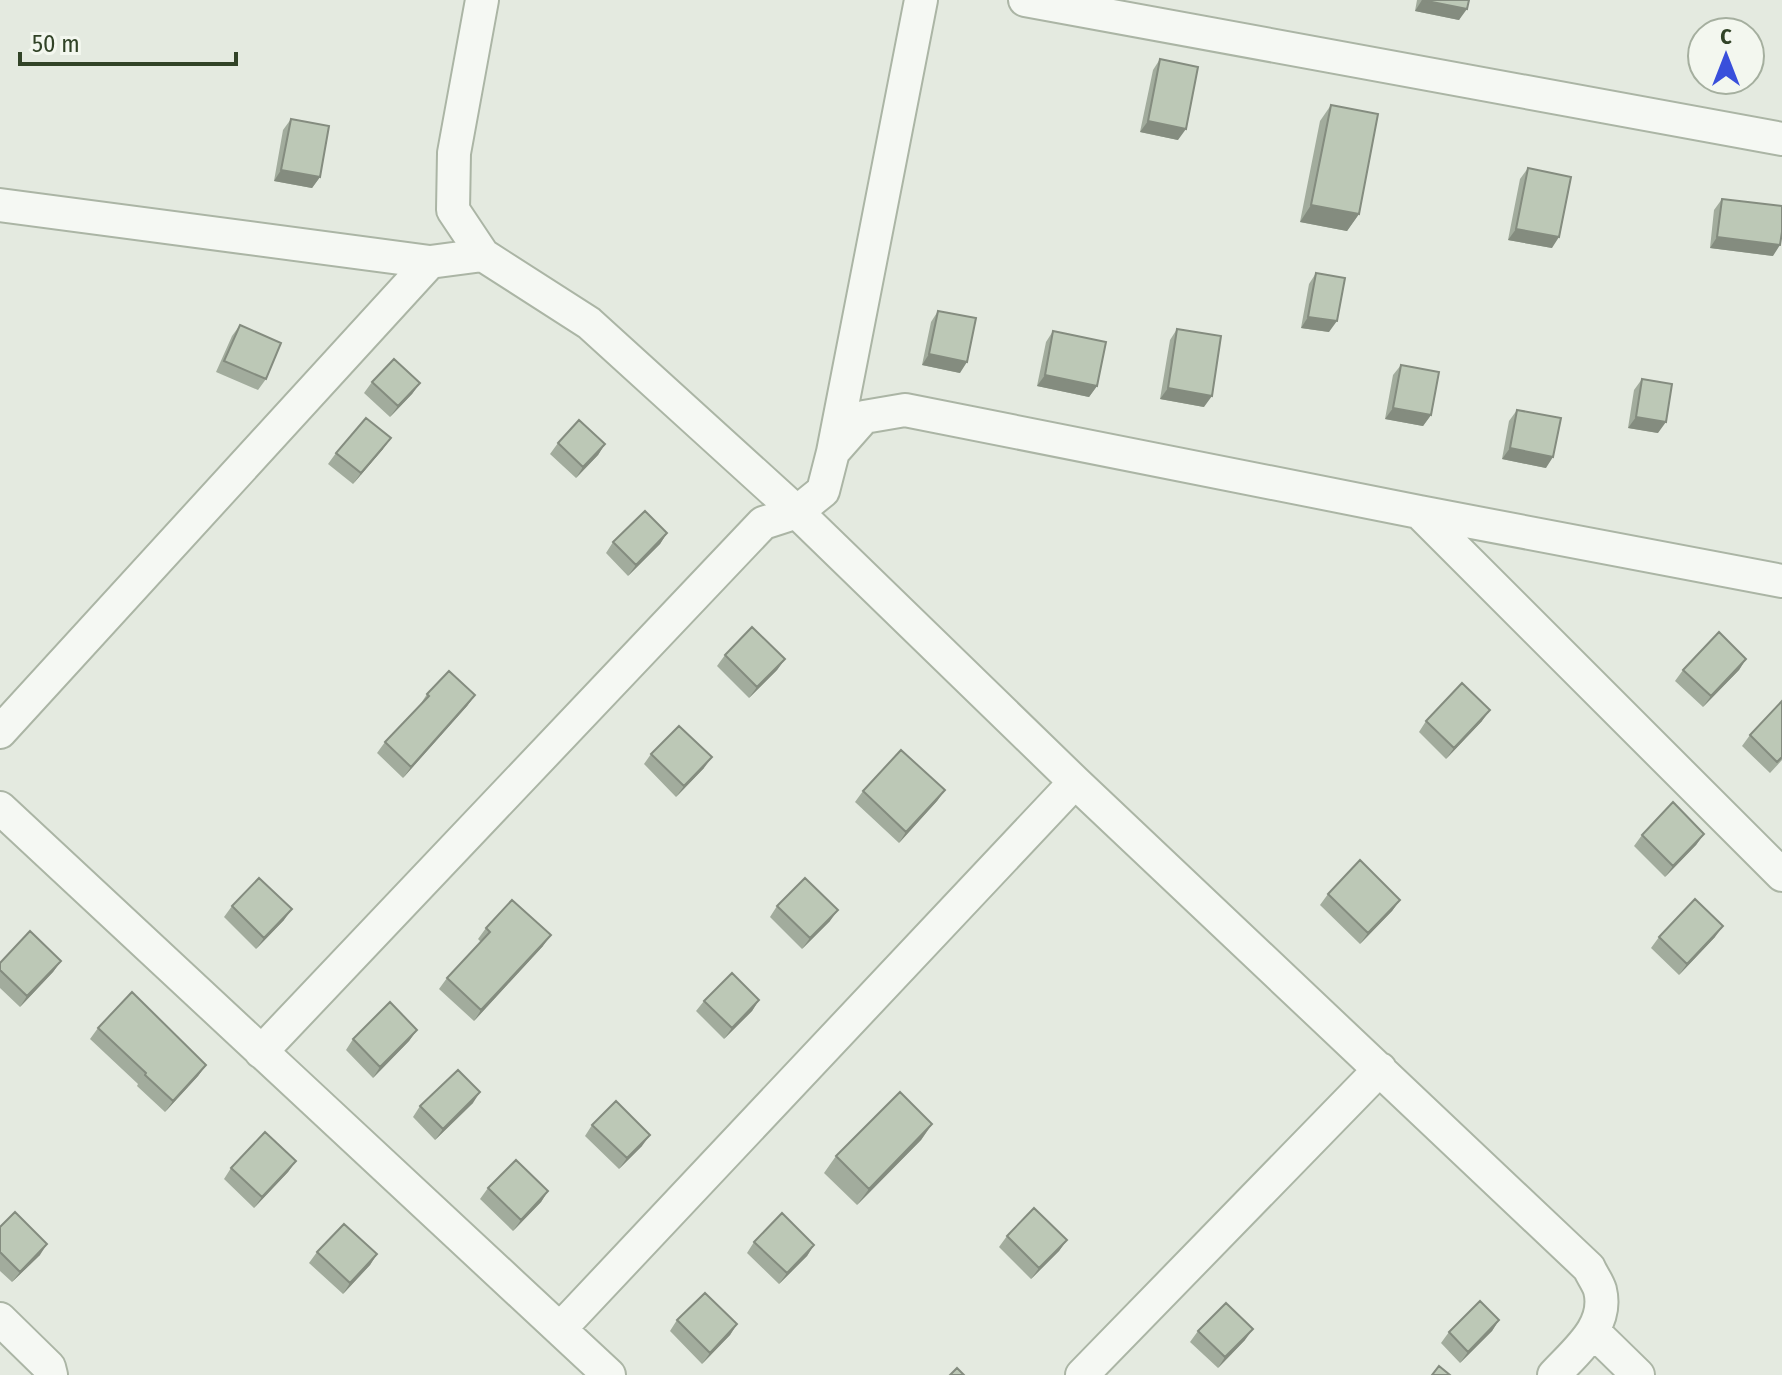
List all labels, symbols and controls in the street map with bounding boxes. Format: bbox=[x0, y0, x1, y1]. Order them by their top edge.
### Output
scale bar bbox=[20, 16, 236, 66]
north arrow bbox=[1686, 16, 1766, 96]
text: С bbox=[1720, 23, 1732, 50]
text: 50 m bbox=[32, 30, 80, 58]

